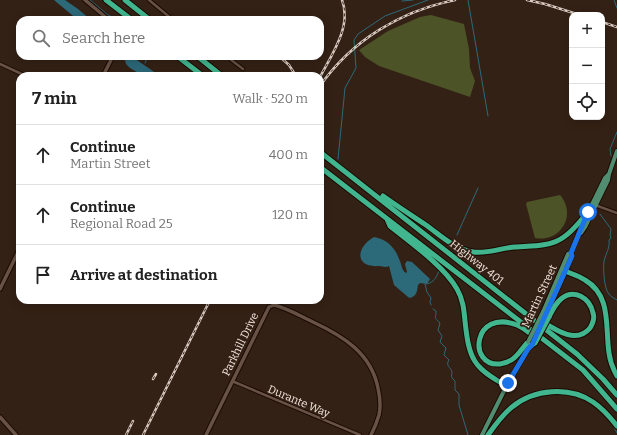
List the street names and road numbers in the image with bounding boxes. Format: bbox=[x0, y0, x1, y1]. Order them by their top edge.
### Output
street label: Highway 401 bbox=[447, 237, 507, 288]
street label: Martin Street bbox=[519, 263, 560, 330]
street label: Parkhill Drive bbox=[220, 310, 261, 378]
street label: Durante Way bbox=[266, 383, 332, 420]

